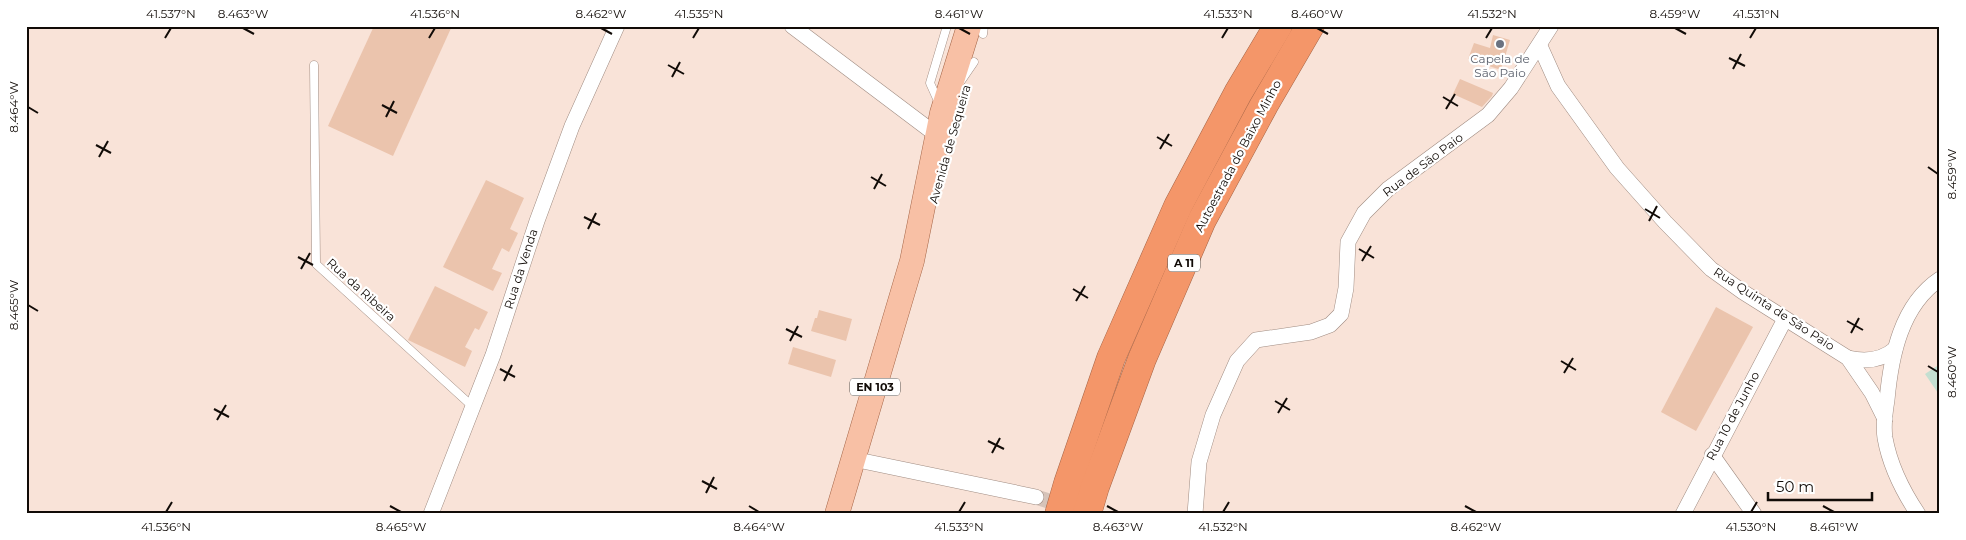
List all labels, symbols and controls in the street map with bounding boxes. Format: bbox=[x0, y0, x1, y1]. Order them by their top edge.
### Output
text: 41.537°N bbox=[146, 6, 196, 21]
text: 8.463°W bbox=[218, 6, 268, 21]
text: 41.536°N bbox=[410, 6, 460, 21]
text: 8.462°W bbox=[576, 6, 626, 21]
text: 41.535°N bbox=[674, 6, 724, 21]
text: 8.461°W bbox=[935, 6, 983, 21]
text: 41.533°N bbox=[1203, 6, 1253, 21]
text: 8.460°W bbox=[1291, 6, 1343, 21]
text: 41.532°N bbox=[1467, 6, 1517, 21]
text: 8.459°W bbox=[1650, 6, 1700, 21]
text: 41.531°N bbox=[1732, 6, 1780, 21]
marker: Capela de São Paio bbox=[1494, 38, 1506, 50]
place label: Capela de São Paio bbox=[1470, 51, 1530, 80]
street label: Autoestrada do Baixo Minho bbox=[1191, 77, 1284, 234]
text: 8.464°W bbox=[6, 81, 21, 133]
street label: Avenida de Sequeira bbox=[925, 83, 974, 205]
street label: Rua de São Paio bbox=[1379, 129, 1466, 200]
text: 8.459°W bbox=[1944, 149, 1959, 199]
street label: Rua da Venda bbox=[500, 227, 541, 311]
road number: A 11 bbox=[1168, 254, 1200, 272]
street label: Rua da Ribeira bbox=[324, 255, 399, 324]
street label: Rua Quinta de São Paio bbox=[1711, 264, 1838, 353]
text: 8.465°W bbox=[6, 280, 21, 330]
text: 8.460°W bbox=[1944, 346, 1959, 398]
street label: Rua 10 de Junho bbox=[1703, 369, 1762, 463]
road number: EN 103 bbox=[850, 378, 900, 396]
scale bar bbox=[1768, 470, 1872, 502]
text: 50 m bbox=[1776, 477, 1814, 496]
text: 41.536°N bbox=[141, 519, 191, 534]
text: 8.465°W bbox=[376, 519, 426, 534]
text: 8.464°W bbox=[733, 519, 785, 534]
text: 41.533°N bbox=[934, 519, 984, 534]
text: 8.463°W bbox=[1093, 519, 1143, 534]
text: 41.532°N bbox=[1198, 519, 1248, 534]
text: 8.462°W bbox=[1451, 519, 1501, 534]
text: 41.530°N bbox=[1726, 519, 1776, 534]
text: 8.461°W bbox=[1810, 519, 1858, 534]

